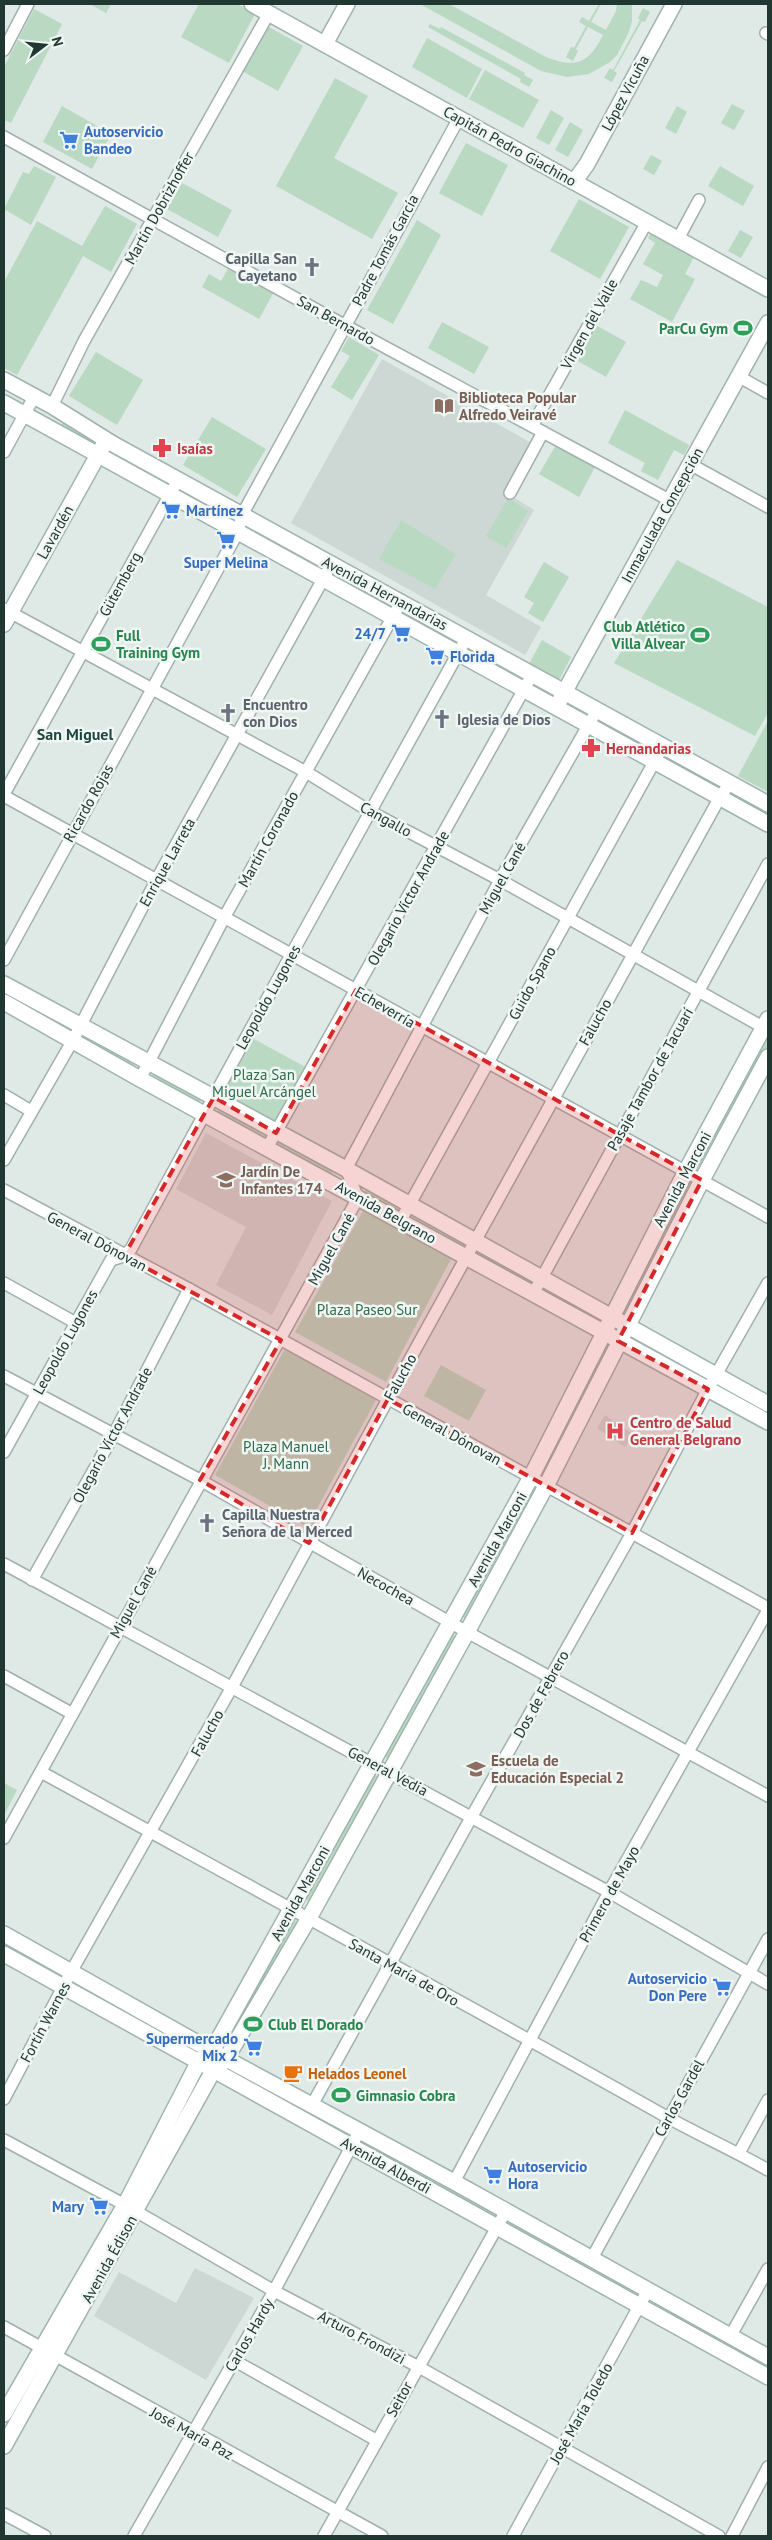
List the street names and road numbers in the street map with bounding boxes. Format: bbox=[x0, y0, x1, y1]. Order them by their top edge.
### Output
street label: López Vicuña bbox=[597, 52, 653, 134]
street label: Capitán Pedro Giachino bbox=[440, 102, 580, 190]
street label: Martín Dobrizhoffer bbox=[120, 148, 198, 268]
street label: Padre Tomás García bbox=[348, 191, 422, 309]
street label: Virgen del Valle bbox=[556, 275, 622, 374]
street label: San Bernardo bbox=[294, 291, 378, 349]
street label: Inmaculada Concepción bbox=[617, 444, 707, 586]
street label: Lavardén bbox=[32, 502, 78, 562]
street label: Gütemberg bbox=[95, 548, 145, 620]
street label: Avenida Hernandarias bbox=[319, 552, 451, 634]
street label: Ricardo Rojas bbox=[59, 761, 117, 845]
street label: Martín Coronado bbox=[234, 788, 302, 890]
street label: Cangallo bbox=[357, 797, 415, 841]
street label: Enrique Larreta bbox=[135, 814, 199, 910]
street label: Olegario Víctor Andrade bbox=[363, 827, 453, 969]
street label: Miguel Cané bbox=[474, 839, 530, 917]
street label: Leopoldo Lugones bbox=[231, 941, 305, 1053]
street label: Guido Spano bbox=[504, 943, 560, 1023]
street label: Echeverría bbox=[351, 982, 419, 1032]
street label: Falucho bbox=[574, 995, 616, 1049]
street label: Pasaje Tambor de Tacuarí bbox=[603, 1004, 697, 1154]
street label: Avenida Marconi bbox=[649, 1128, 715, 1230]
street label: Avenida Belgrano bbox=[332, 1176, 440, 1248]
street label: General Dónovan bbox=[44, 1207, 150, 1275]
street label: Miguel Cané bbox=[303, 1210, 359, 1288]
street label: Leopoldo Lugones bbox=[28, 1286, 102, 1398]
street label: Falucho bbox=[379, 1350, 421, 1404]
street label: Olegario Víctor Andrade bbox=[68, 1364, 156, 1506]
street label: General Dónovan bbox=[399, 1399, 505, 1469]
street label: Avenida Marconi bbox=[463, 1488, 531, 1590]
street label: Miguel Cané bbox=[105, 1563, 161, 1641]
street label: Necochea bbox=[354, 1563, 418, 1609]
street label: Dos de Febrero bbox=[509, 1647, 573, 1741]
street label: Falucho bbox=[186, 1706, 228, 1760]
street label: General Vedia bbox=[345, 1742, 431, 1800]
street label: Avenida Marconi bbox=[266, 1842, 334, 1944]
street label: Primero de Mayo bbox=[575, 1842, 643, 1946]
street label: Santa María de Oro bbox=[346, 1934, 462, 2010]
street label: Fortín Warnes bbox=[16, 1978, 74, 2066]
street label: Carlos Gardel bbox=[650, 2056, 708, 2140]
street label: Avenida Alberdi bbox=[338, 2132, 434, 2198]
street label: Avenida Édison bbox=[77, 2212, 141, 2306]
street label: Carlos Hardy bbox=[220, 2295, 278, 2375]
street label: Arturo Frondizi bbox=[315, 2306, 409, 2368]
street label: José María Toledo bbox=[545, 2359, 617, 2468]
street label: Seitor bbox=[382, 2378, 416, 2420]
street label: José María Paz bbox=[146, 2402, 237, 2464]

